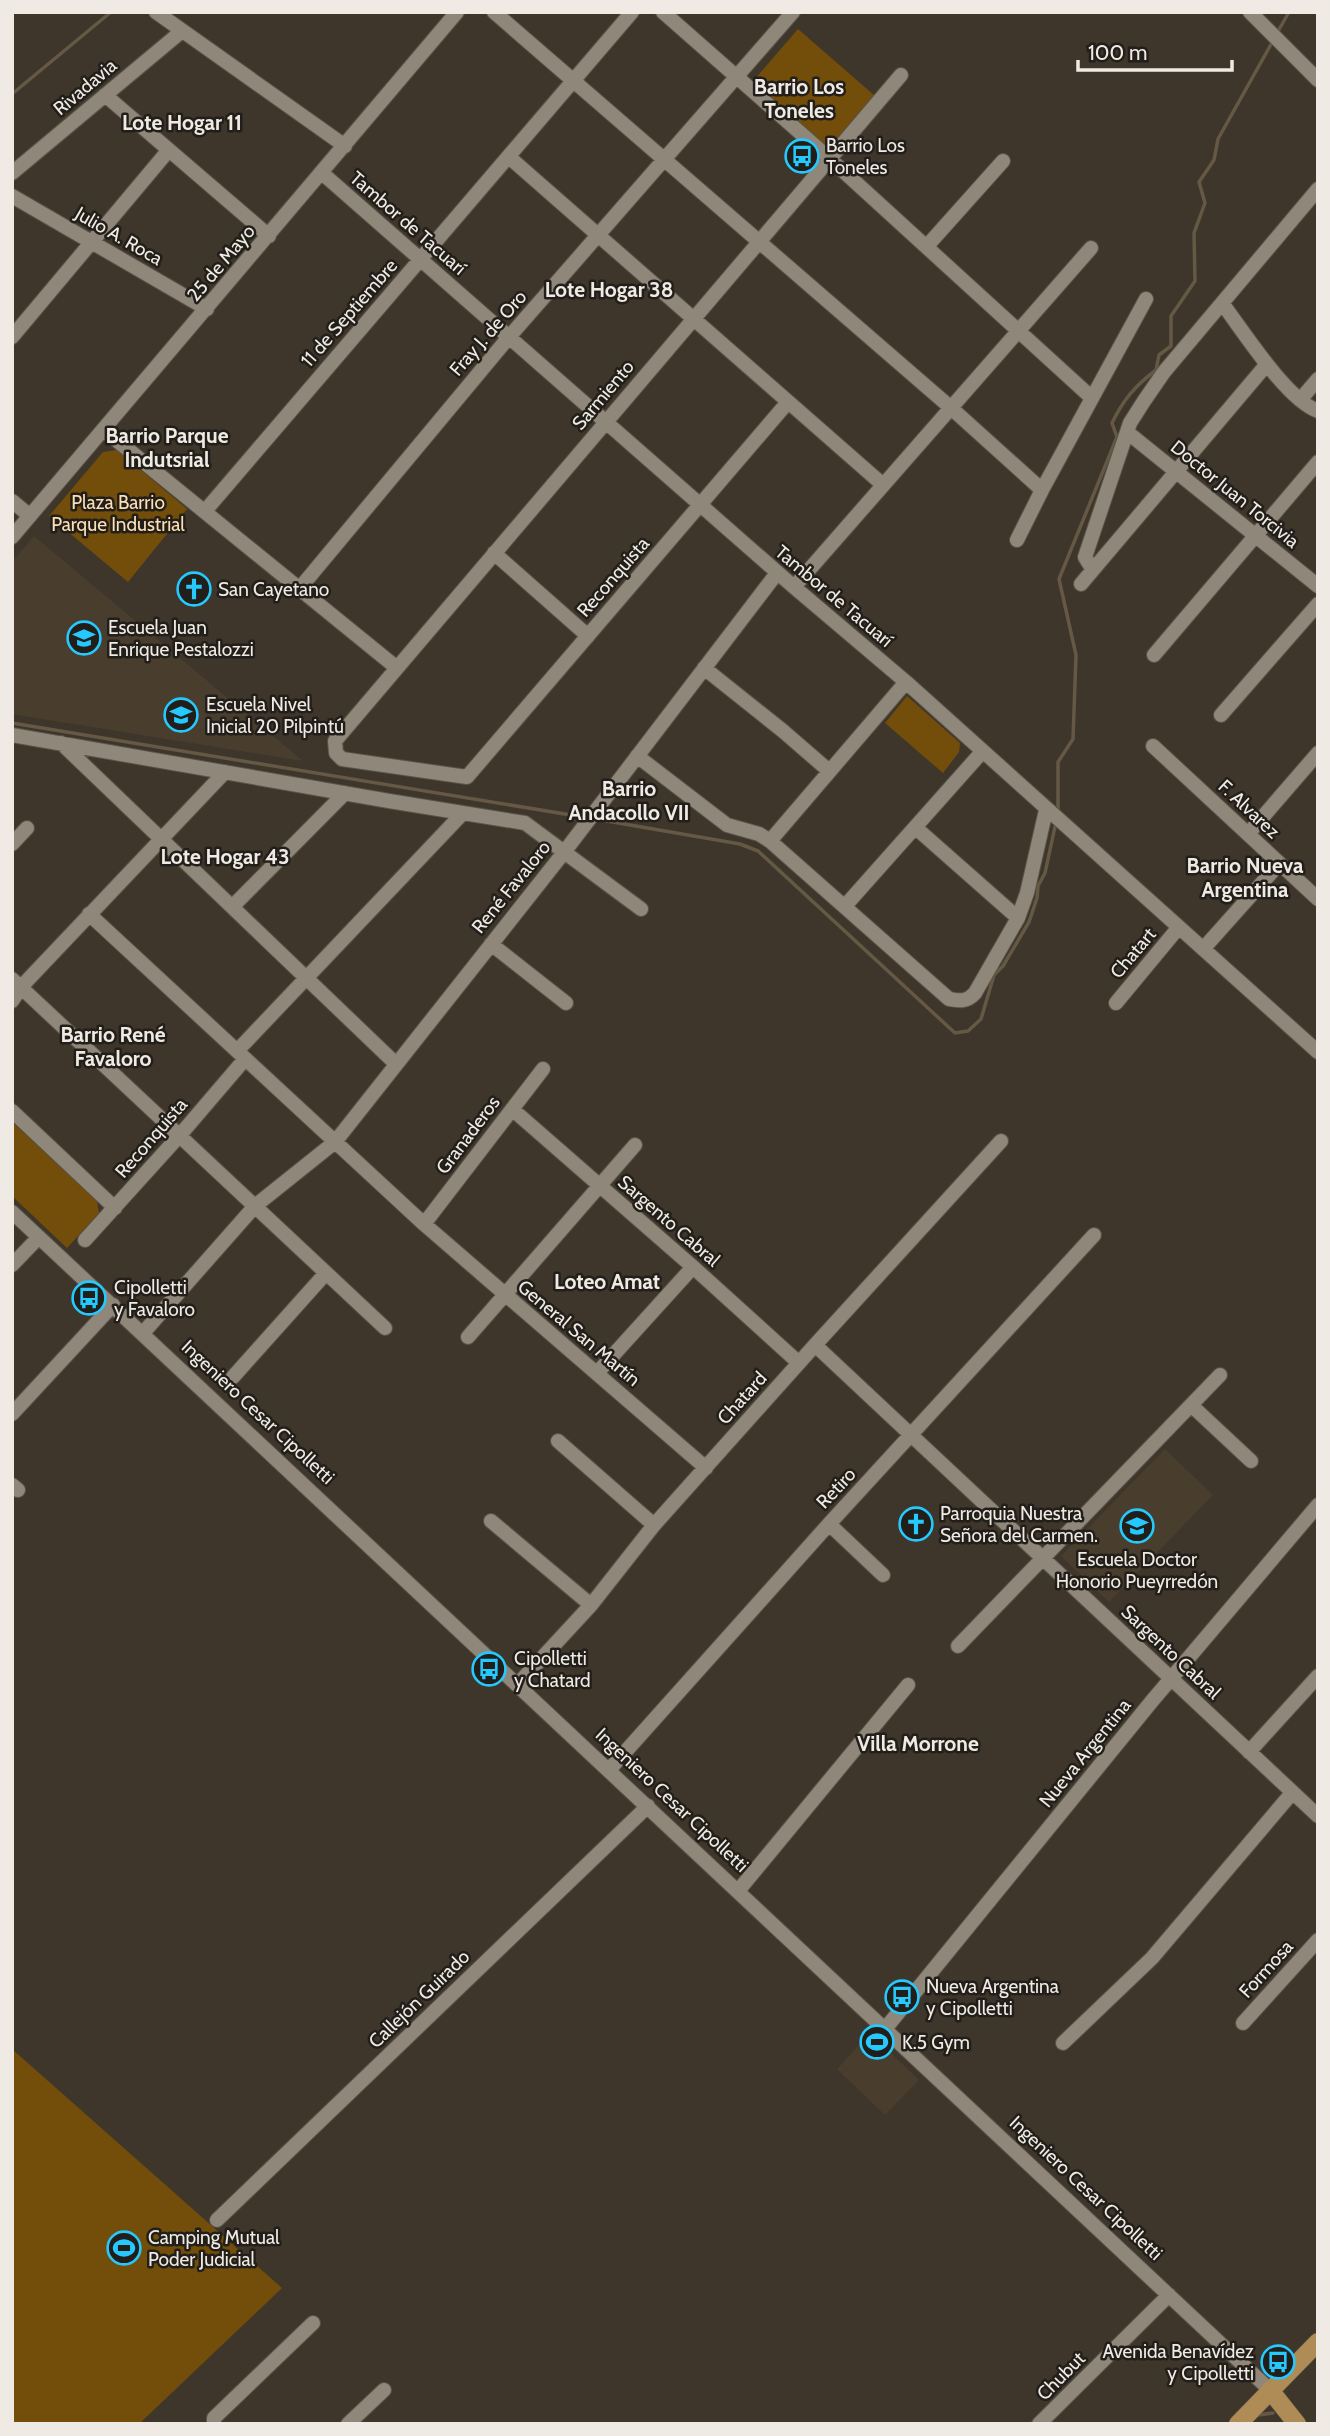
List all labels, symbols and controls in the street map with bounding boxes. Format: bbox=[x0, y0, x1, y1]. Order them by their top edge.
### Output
scale bar bbox=[1078, 28, 1232, 72]
text: 100 m bbox=[1088, 40, 1147, 65]
street label: Rivadavia bbox=[49, 54, 121, 120]
district label: Barrio Los Toneles bbox=[754, 74, 844, 123]
district label: Lote Hogar 11 bbox=[122, 110, 242, 135]
place label: Barrio Los Toneles bbox=[826, 134, 905, 179]
bus stop icon: Barrio Los Toneles bbox=[783, 137, 821, 175]
street label: Tambor de Tacuarí bbox=[345, 166, 471, 280]
street label: Julio A. Roca bbox=[70, 201, 167, 270]
street label: 25 de Mayo bbox=[182, 220, 260, 306]
street label: 11 de Septiembre bbox=[296, 254, 402, 372]
district label: Lote Hogar 38 bbox=[545, 277, 673, 302]
street label: Fray J. de Oro bbox=[445, 285, 531, 381]
street label: Sarmiento bbox=[567, 355, 639, 435]
district label: Barrio Parque Indutsrial bbox=[105, 423, 229, 472]
street label: Doctor Juan Torcivia bbox=[1166, 435, 1304, 553]
park label: Plaza Barrio Parque Industrial bbox=[51, 491, 185, 536]
street label: Reconquista bbox=[572, 532, 654, 622]
street label: Tambor de Tacuarí bbox=[771, 540, 897, 652]
church icon: San Cayetano bbox=[175, 570, 213, 608]
place label: San Cayetano bbox=[218, 578, 329, 601]
place label: Escuela Juan Enrique Pestalozzi bbox=[108, 616, 254, 661]
school or university icon: Escuela Juan Enrique Pestalozzi bbox=[65, 619, 103, 657]
place label: Escuela Nivel Inicial 20 Pilpintú bbox=[206, 693, 344, 738]
school or university icon: Escuela Nivel Inicial 20 Pilpintú bbox=[162, 696, 200, 734]
street label: F. Alvarez bbox=[1214, 775, 1285, 843]
district label: Barrio Andacollo VII bbox=[568, 776, 690, 825]
street label: René Favaloro bbox=[467, 836, 555, 938]
district label: Lote Hogar 43 bbox=[161, 844, 289, 869]
district label: Barrio Nueva Argentina bbox=[1187, 853, 1304, 902]
street label: Chatart bbox=[1105, 923, 1161, 983]
district label: Barrio René Favaloro bbox=[60, 1022, 166, 1071]
street label: Granaderos bbox=[431, 1091, 505, 1179]
street label: Reconquista bbox=[110, 1093, 192, 1183]
street label: Sargento Cabral bbox=[613, 1170, 725, 1272]
district label: Loteo Amat bbox=[554, 1269, 660, 1294]
street label: General San Martín bbox=[513, 1275, 645, 1391]
place label: Cipolletti y Favaloro bbox=[114, 1276, 195, 1321]
bus stop icon: Cipolletti y Favaloro bbox=[70, 1279, 108, 1317]
street label: Ingeniero Cesar Cipolletti bbox=[177, 1335, 339, 1489]
street label: Chatard bbox=[712, 1367, 772, 1429]
street label: Retiro bbox=[811, 1463, 861, 1513]
place label: Parroquia Nuestra Señora del Carmen. bbox=[940, 1502, 1098, 1547]
church icon: Parroquia Nuestra Señora del Carmen. bbox=[897, 1505, 935, 1543]
school or university icon: Escuela Doctor Honorio Pueyrredón bbox=[1118, 1507, 1156, 1545]
place label: Escuela Doctor Honorio Pueyrredón bbox=[1056, 1548, 1218, 1593]
street label: Sargento Cabral bbox=[1116, 1600, 1226, 1704]
place label: Cipolletti y Chatard bbox=[514, 1647, 591, 1692]
bus stop icon: Cipolletti y Chatard bbox=[470, 1650, 508, 1688]
street label: Nueva Argentina bbox=[1034, 1694, 1136, 1812]
street label: Ingeniero Cesar Cipolletti bbox=[591, 1723, 753, 1877]
district label: Villa Morrone bbox=[857, 1731, 979, 1756]
street label: Formosa bbox=[1234, 1935, 1298, 2003]
street label: Callejón Guirado bbox=[364, 1945, 474, 2053]
place label: Nueva Argentina y Cipolletti bbox=[926, 1975, 1059, 2020]
bus stop icon: Nueva Argentina y Cipolletti bbox=[883, 1978, 921, 2016]
sports icon: K.5 Gym bbox=[858, 2023, 896, 2061]
place label: K.5 Gym bbox=[902, 2031, 970, 2054]
street label: Ingeniero Cesar Cipolletti bbox=[1005, 2111, 1167, 2265]
place label: Camping Mutual Poder Judicial bbox=[148, 2226, 280, 2271]
sports icon: Camping Mutual Poder Judicial bbox=[105, 2229, 143, 2267]
place label: Avenida Benavídez y Cipolletti bbox=[1102, 2340, 1254, 2385]
bus stop icon: Avenida Benavídez y Cipolletti bbox=[1259, 2343, 1297, 2381]
street label: Chubut bbox=[1032, 2347, 1090, 2405]

